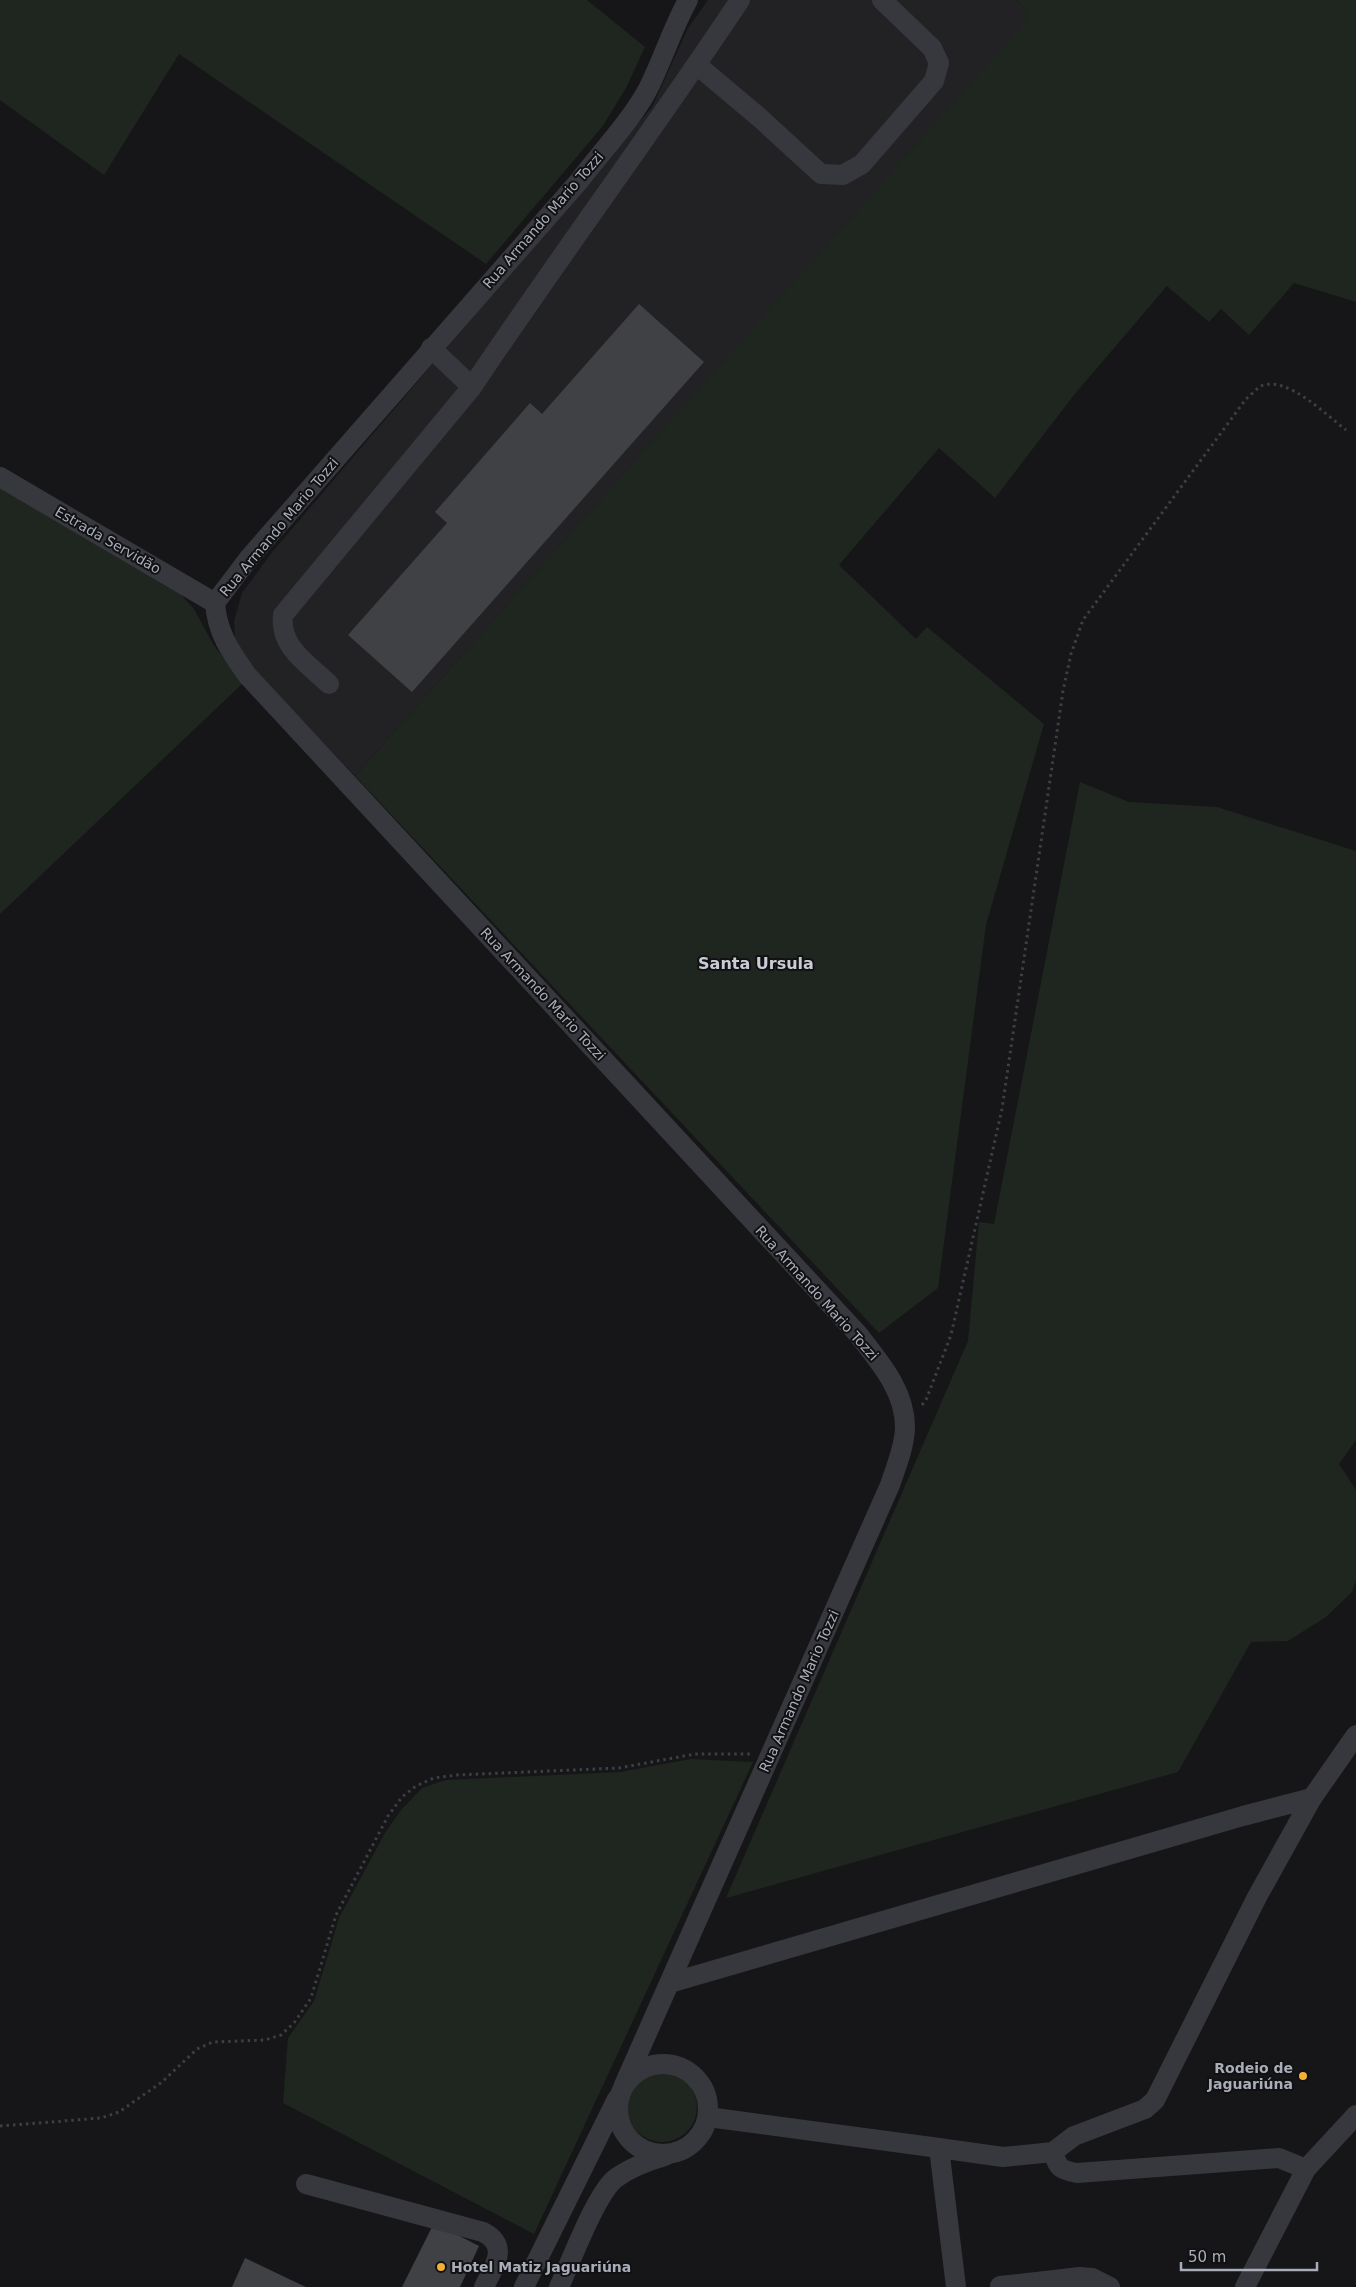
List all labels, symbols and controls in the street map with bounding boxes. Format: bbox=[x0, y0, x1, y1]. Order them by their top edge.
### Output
street label: Rua Armando Mario Tozzi bbox=[479, 148, 607, 292]
street label: Rua Armando Mario Tozzi bbox=[216, 455, 342, 599]
street label: Estrada Servidão bbox=[52, 503, 164, 577]
street label: Rua Armando Mario Tozzi bbox=[477, 924, 609, 1064]
district label: Santa Ursula bbox=[698, 954, 814, 973]
street label: Rua Armando Mario Tozzi bbox=[752, 1222, 882, 1364]
street label: Rua Armando Mario Tozzi bbox=[756, 1607, 842, 1775]
place label: Rodeio de Jaguariúna bbox=[1207, 2060, 1293, 2092]
marker: Rodeio de Jaguariúna bbox=[1297, 2070, 1309, 2082]
scale bar bbox=[1181, 2240, 1317, 2272]
text: 50 m bbox=[1188, 2248, 1226, 2266]
place label: Hotel Matiz Jaguariúna bbox=[451, 2259, 631, 2275]
marker: Hotel Matiz Jaguariúna bbox=[435, 2261, 447, 2273]

